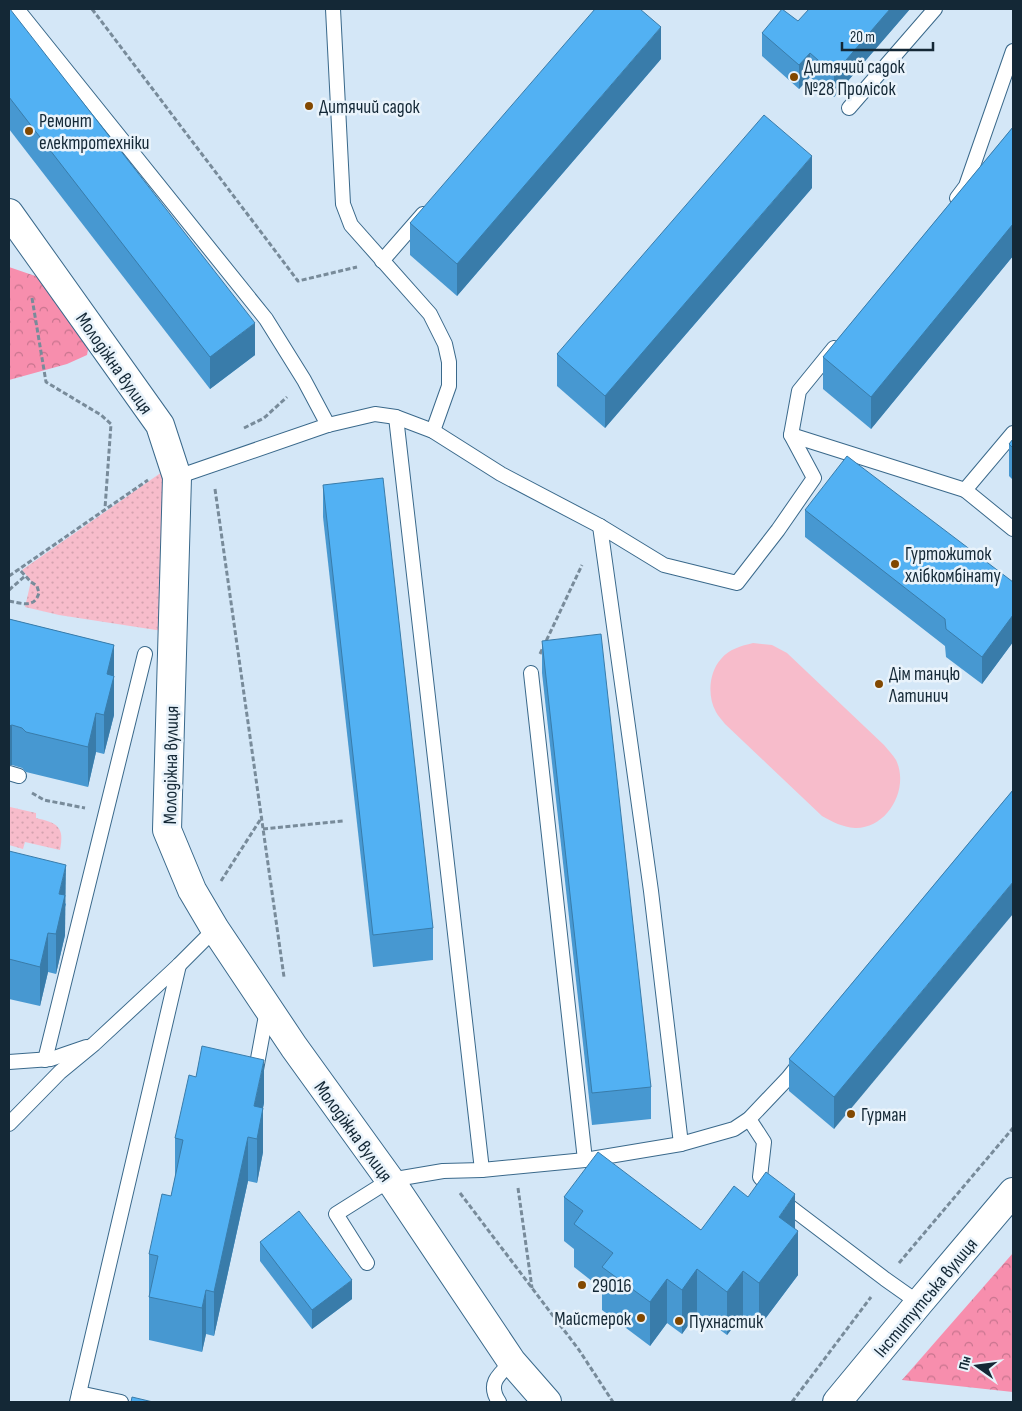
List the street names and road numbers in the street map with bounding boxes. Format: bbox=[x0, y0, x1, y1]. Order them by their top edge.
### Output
street label: Молодіжна вулиця bbox=[70, 309, 157, 419]
street label: Молодіжна вулиця bbox=[159, 705, 184, 825]
street label: Молодіжна вулиця bbox=[309, 1077, 397, 1187]
street label: Інститутська вулиця bbox=[870, 1234, 983, 1362]

